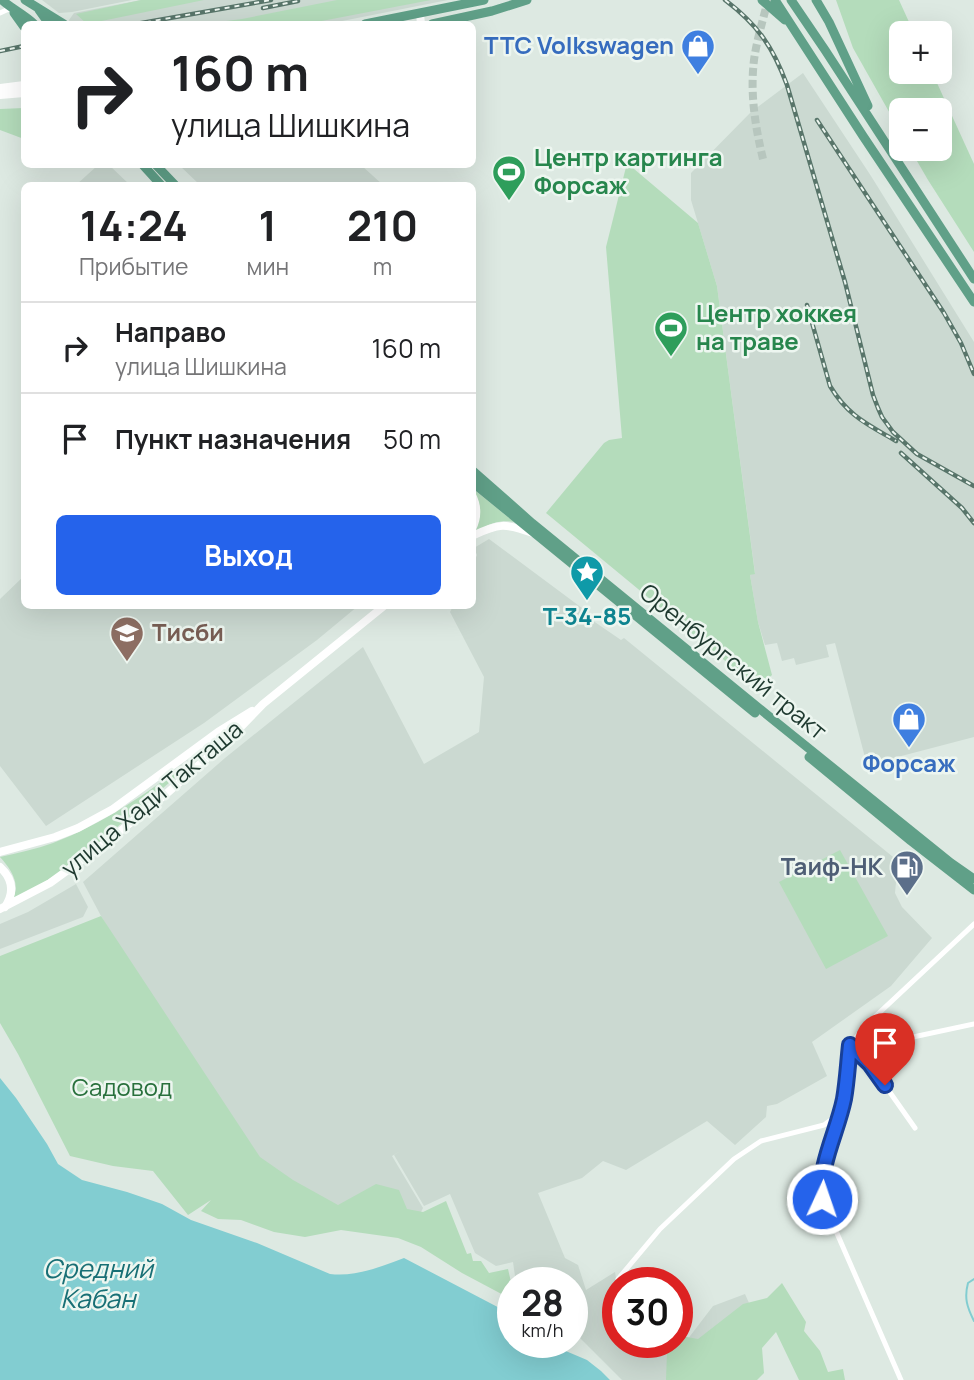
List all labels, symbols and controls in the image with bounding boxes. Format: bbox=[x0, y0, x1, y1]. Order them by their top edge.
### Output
map controls bbox=[889, 21, 952, 161]
button: + bbox=[889, 21, 952, 84]
shop icon: ТТС Volkswagen bbox=[679, 27, 717, 76]
place label: ТТС Volkswagen bbox=[484, 28, 674, 61]
text: 160 m bbox=[171, 39, 309, 106]
icon: right bbox=[56, 49, 147, 140]
button: − bbox=[889, 98, 952, 161]
text: улица Шишкина bbox=[171, 103, 410, 147]
place label: Центр картинга Форсаж bbox=[534, 140, 723, 201]
sports icon: Центр картинга Форсаж bbox=[490, 153, 528, 202]
text: 14:24 bbox=[80, 196, 188, 254]
text: 1 bbox=[259, 196, 277, 254]
text: 210 bbox=[347, 196, 418, 254]
text: Прибытие bbox=[79, 250, 189, 282]
text: мин bbox=[246, 250, 289, 282]
text: m bbox=[373, 250, 392, 282]
place label: Центр хоккея на траве bbox=[696, 296, 857, 357]
sports icon: Центр хоккея на траве bbox=[652, 309, 690, 358]
text: Направо bbox=[115, 314, 226, 350]
icon: right bbox=[56, 329, 94, 367]
text: 160 m bbox=[372, 330, 441, 366]
text: улица Шишкина bbox=[115, 350, 287, 382]
icon: arrive bbox=[56, 420, 94, 458]
text: Пункт назначения bbox=[115, 421, 351, 457]
text: 50 m bbox=[383, 421, 441, 457]
button: Выход bbox=[56, 515, 441, 595]
place icon: T-34-85 bbox=[568, 553, 606, 602]
street label: Оренбургский тракт bbox=[633, 575, 835, 747]
place label: T-34-85 bbox=[543, 599, 631, 632]
school or university icon: Тисби bbox=[108, 614, 146, 663]
place label: Тисби bbox=[152, 615, 224, 648]
shop icon: Форсаж bbox=[890, 700, 928, 749]
street label: улица Хади Такташа bbox=[53, 712, 249, 884]
place label: Форсаж bbox=[862, 746, 956, 779]
fuel station icon: Таиф-НК bbox=[888, 848, 926, 897]
place label: Таиф-НК bbox=[781, 849, 883, 882]
pin bbox=[855, 1013, 915, 1085]
icon: arrive bbox=[866, 1024, 904, 1062]
park label: Садовод bbox=[72, 1070, 172, 1103]
position arrow bbox=[785, 1162, 859, 1236]
water label: Средний Кабан bbox=[43, 1250, 155, 1316]
speed limit sign: 30 bbox=[602, 1267, 693, 1358]
text: 28 bbox=[521, 1279, 564, 1327]
text: km/h bbox=[522, 1318, 563, 1342]

